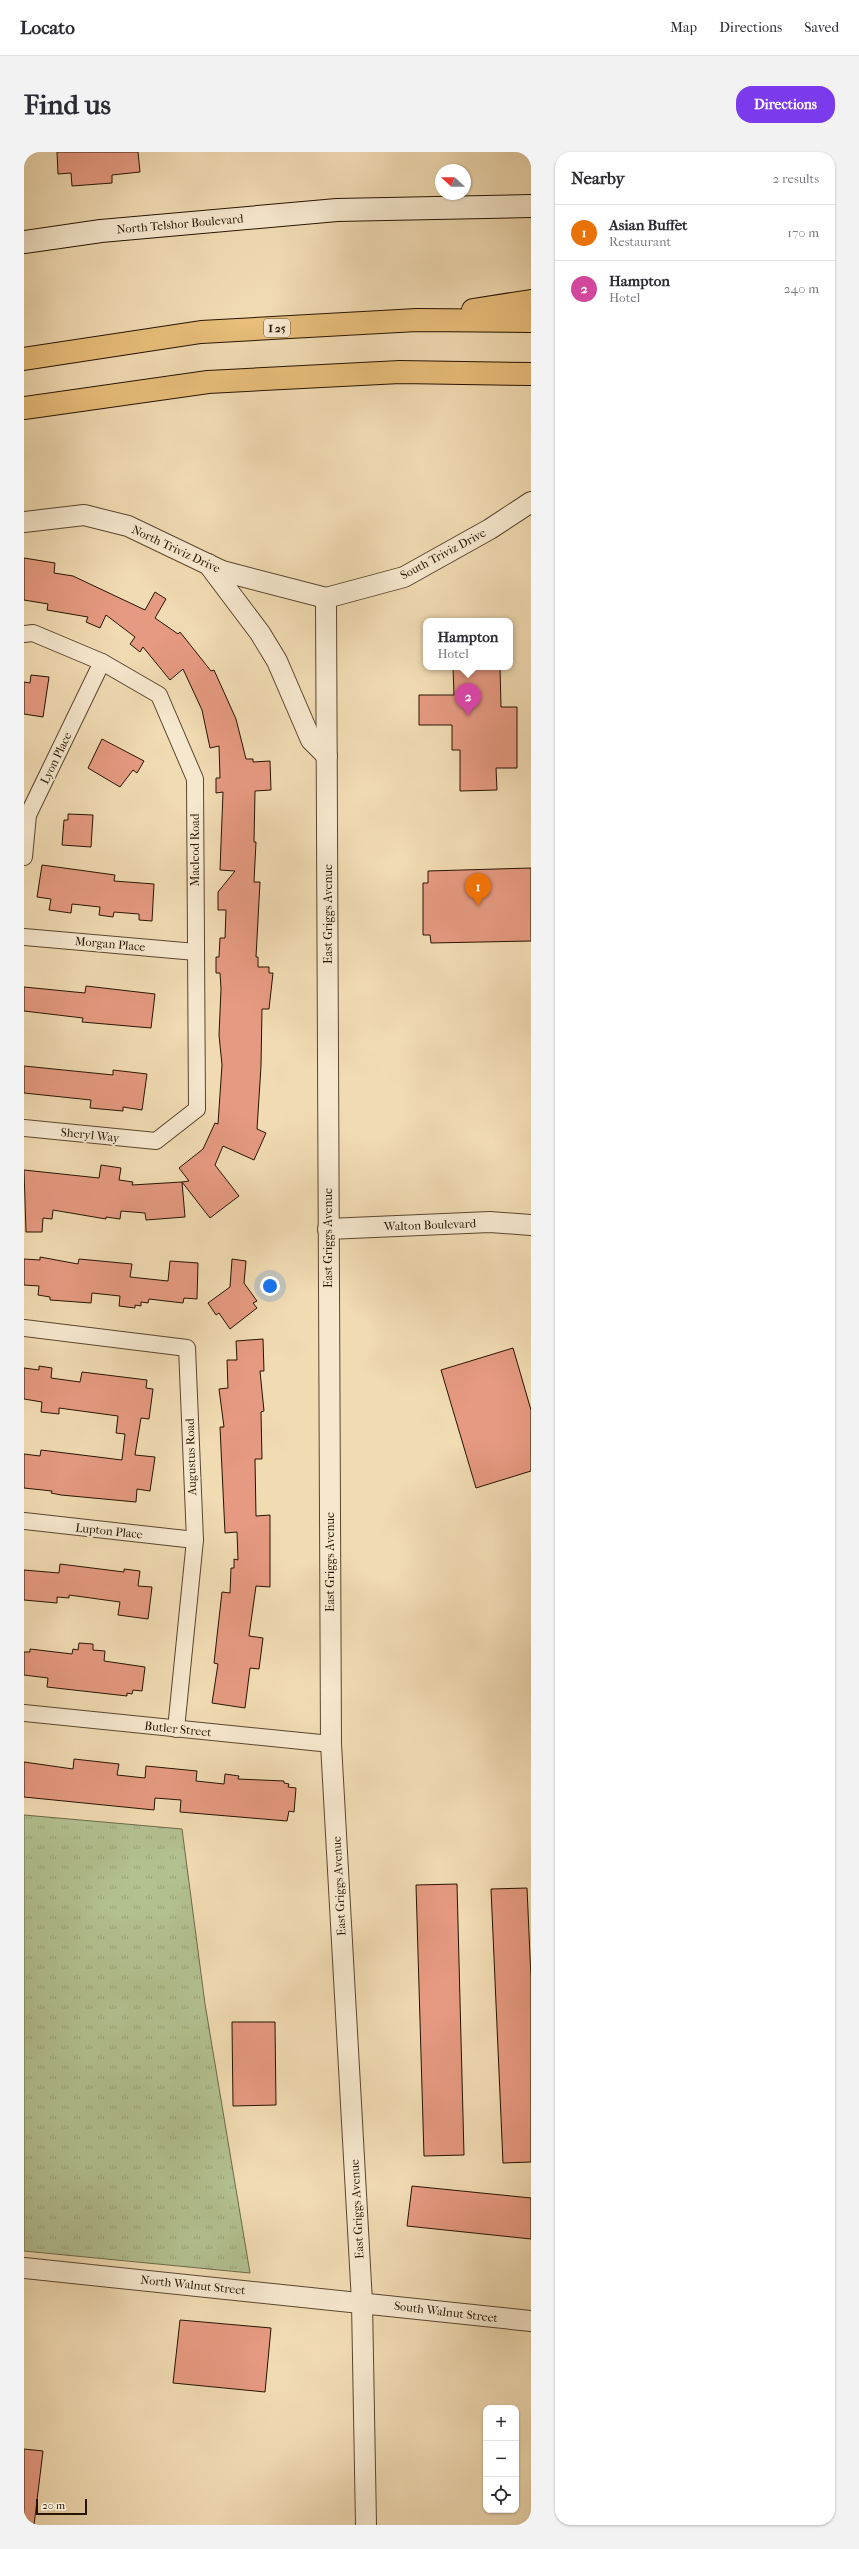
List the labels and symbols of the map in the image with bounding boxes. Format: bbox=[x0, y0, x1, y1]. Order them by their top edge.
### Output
north arrow bbox=[435, 164, 471, 200]
street label: North Telshor Boulevard bbox=[116, 211, 244, 237]
road number: I 25 bbox=[264, 319, 290, 337]
street label: North Triviz Drive bbox=[129, 522, 223, 576]
street label: South Triviz Drive bbox=[398, 525, 488, 582]
pin: 2 bbox=[455, 683, 481, 716]
street label: Lyon Place bbox=[37, 730, 75, 786]
street label: Macleod Road bbox=[188, 813, 202, 886]
street label: East Griggs Avenue bbox=[321, 864, 335, 964]
pin: 1 bbox=[465, 873, 491, 906]
street label: Morgan Place bbox=[74, 934, 146, 954]
street label: Sheryl Way bbox=[60, 1125, 121, 1145]
street label: East Griggs Avenue bbox=[321, 1188, 335, 1288]
street label: Walton Boulevard bbox=[383, 1216, 477, 1234]
your location bbox=[260, 1276, 280, 1296]
street label: Augustus Road bbox=[183, 1418, 199, 1497]
street label: East Griggs Avenue bbox=[323, 1512, 337, 1612]
street label: Lupton Place bbox=[75, 1521, 143, 1542]
street label: Butler Street bbox=[144, 1719, 213, 1740]
street label: East Griggs Avenue bbox=[329, 1836, 349, 1936]
street label: East Griggs Avenue bbox=[347, 2159, 367, 2259]
street label: North Walnut Street bbox=[140, 2273, 247, 2298]
street label: South Walnut Street bbox=[393, 2299, 499, 2325]
scale bar bbox=[36, 2497, 87, 2516]

